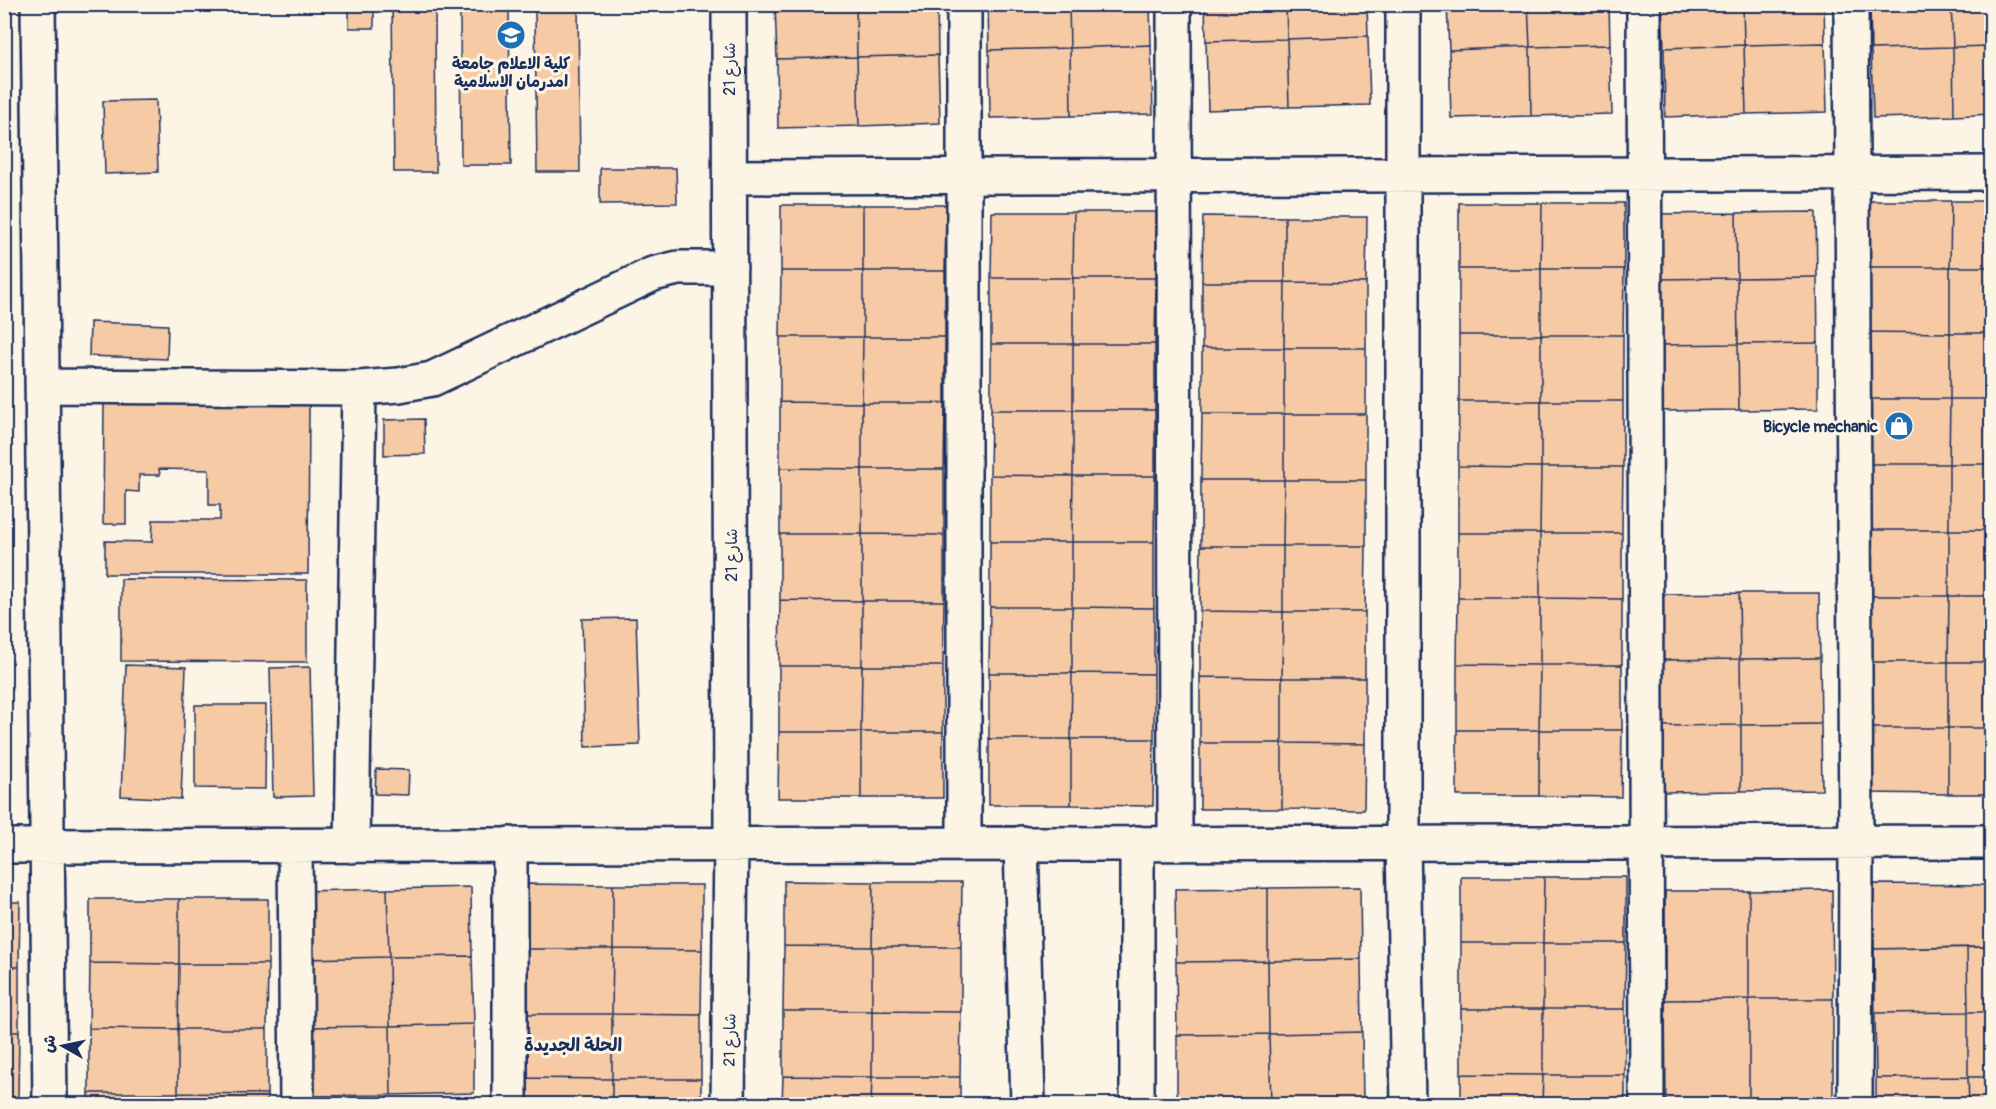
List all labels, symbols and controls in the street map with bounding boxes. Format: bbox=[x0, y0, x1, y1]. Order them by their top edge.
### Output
school or university icon: كلية الاعلام جامعة امدرمان الاسلامية bbox=[495, 19, 527, 51]
street label: شارع 21 bbox=[720, 42, 741, 96]
place label: كلية الاعلام جامعة امدرمان الاسلامية bbox=[452, 54, 570, 92]
shop icon: Bicycle mechanic bbox=[1883, 410, 1915, 442]
place label: Bicycle mechanic bbox=[1763, 417, 1878, 437]
street label: شارع 21 bbox=[722, 528, 743, 582]
street label: شارع 21 bbox=[720, 1013, 741, 1067]
north arrow bbox=[33, 1016, 93, 1076]
text: ش bbox=[38, 1034, 60, 1054]
district label: الحلة الجديدة bbox=[524, 1034, 622, 1057]

